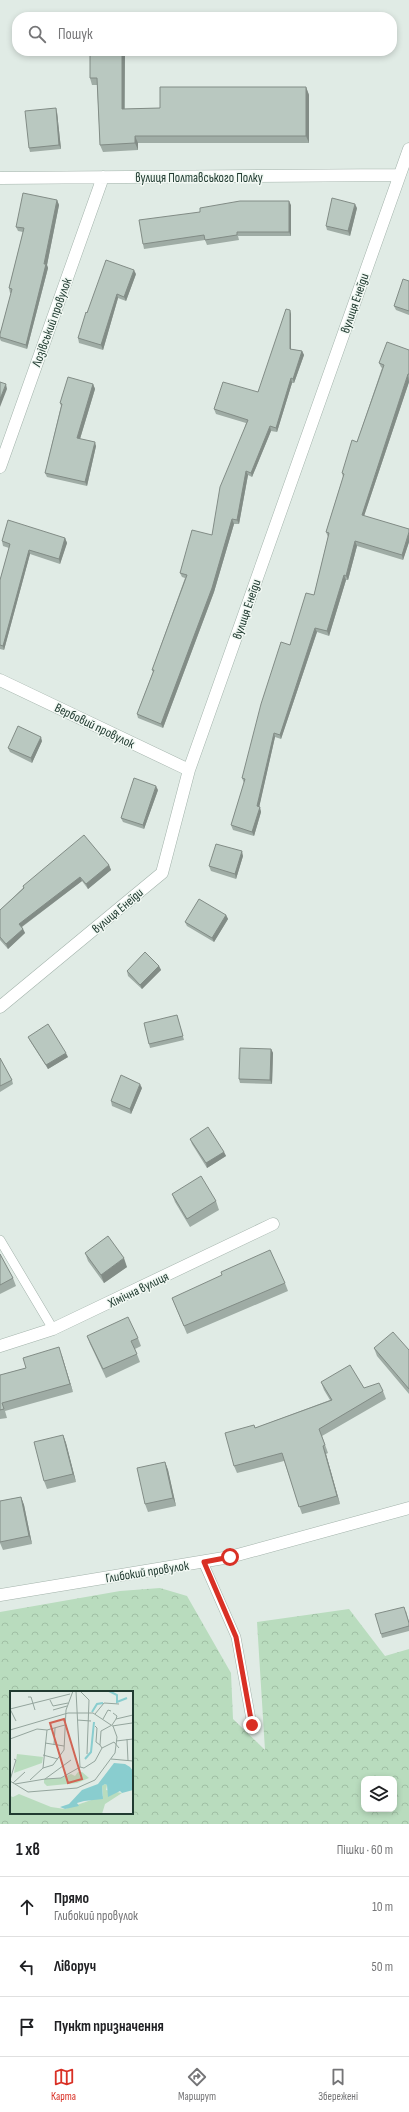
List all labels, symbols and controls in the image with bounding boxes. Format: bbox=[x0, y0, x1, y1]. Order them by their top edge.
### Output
search box bbox=[12, 12, 397, 56]
icon: search bbox=[26, 23, 48, 45]
text: Пошук bbox=[58, 25, 93, 44]
street label: вулиця Полтавського Полку bbox=[135, 170, 263, 186]
street label: вулиця Енеїди bbox=[337, 271, 373, 335]
street label: Лозівський провулок bbox=[28, 276, 75, 370]
street label: вулиця Енеїди bbox=[229, 577, 265, 641]
street label: Вербовий провулок bbox=[52, 700, 137, 752]
street label: вулиця Енеїди bbox=[89, 885, 147, 937]
street label: Хімічна вулиця bbox=[105, 1268, 171, 1312]
route start bbox=[221, 1548, 239, 1566]
street label: Глибокий провулок bbox=[104, 1558, 190, 1586]
inset map bbox=[10, 1691, 133, 1814]
route end bbox=[243, 1716, 261, 1734]
map controls bbox=[361, 1776, 397, 1812]
button: layers bbox=[361, 1776, 397, 1812]
text: 1 хв bbox=[16, 1840, 40, 1860]
text: Пішки · 60 m bbox=[337, 1842, 393, 1858]
text: Прямо bbox=[54, 1889, 89, 1908]
icon: ahead bbox=[16, 1896, 38, 1918]
text: 10 m bbox=[372, 1899, 393, 1915]
text: Глибокий провулок bbox=[54, 1908, 138, 1924]
icon: left bbox=[16, 1956, 38, 1978]
text: Ліворуч bbox=[54, 1957, 96, 1976]
text: 50 m bbox=[372, 1959, 393, 1975]
icon: arrive bbox=[16, 2016, 38, 2038]
text: Пункт призначення bbox=[54, 2017, 164, 2036]
tab: Карта bbox=[51, 2066, 76, 2103]
tab: Маршрут bbox=[178, 2066, 216, 2103]
tab: Збережені bbox=[318, 2066, 358, 2103]

